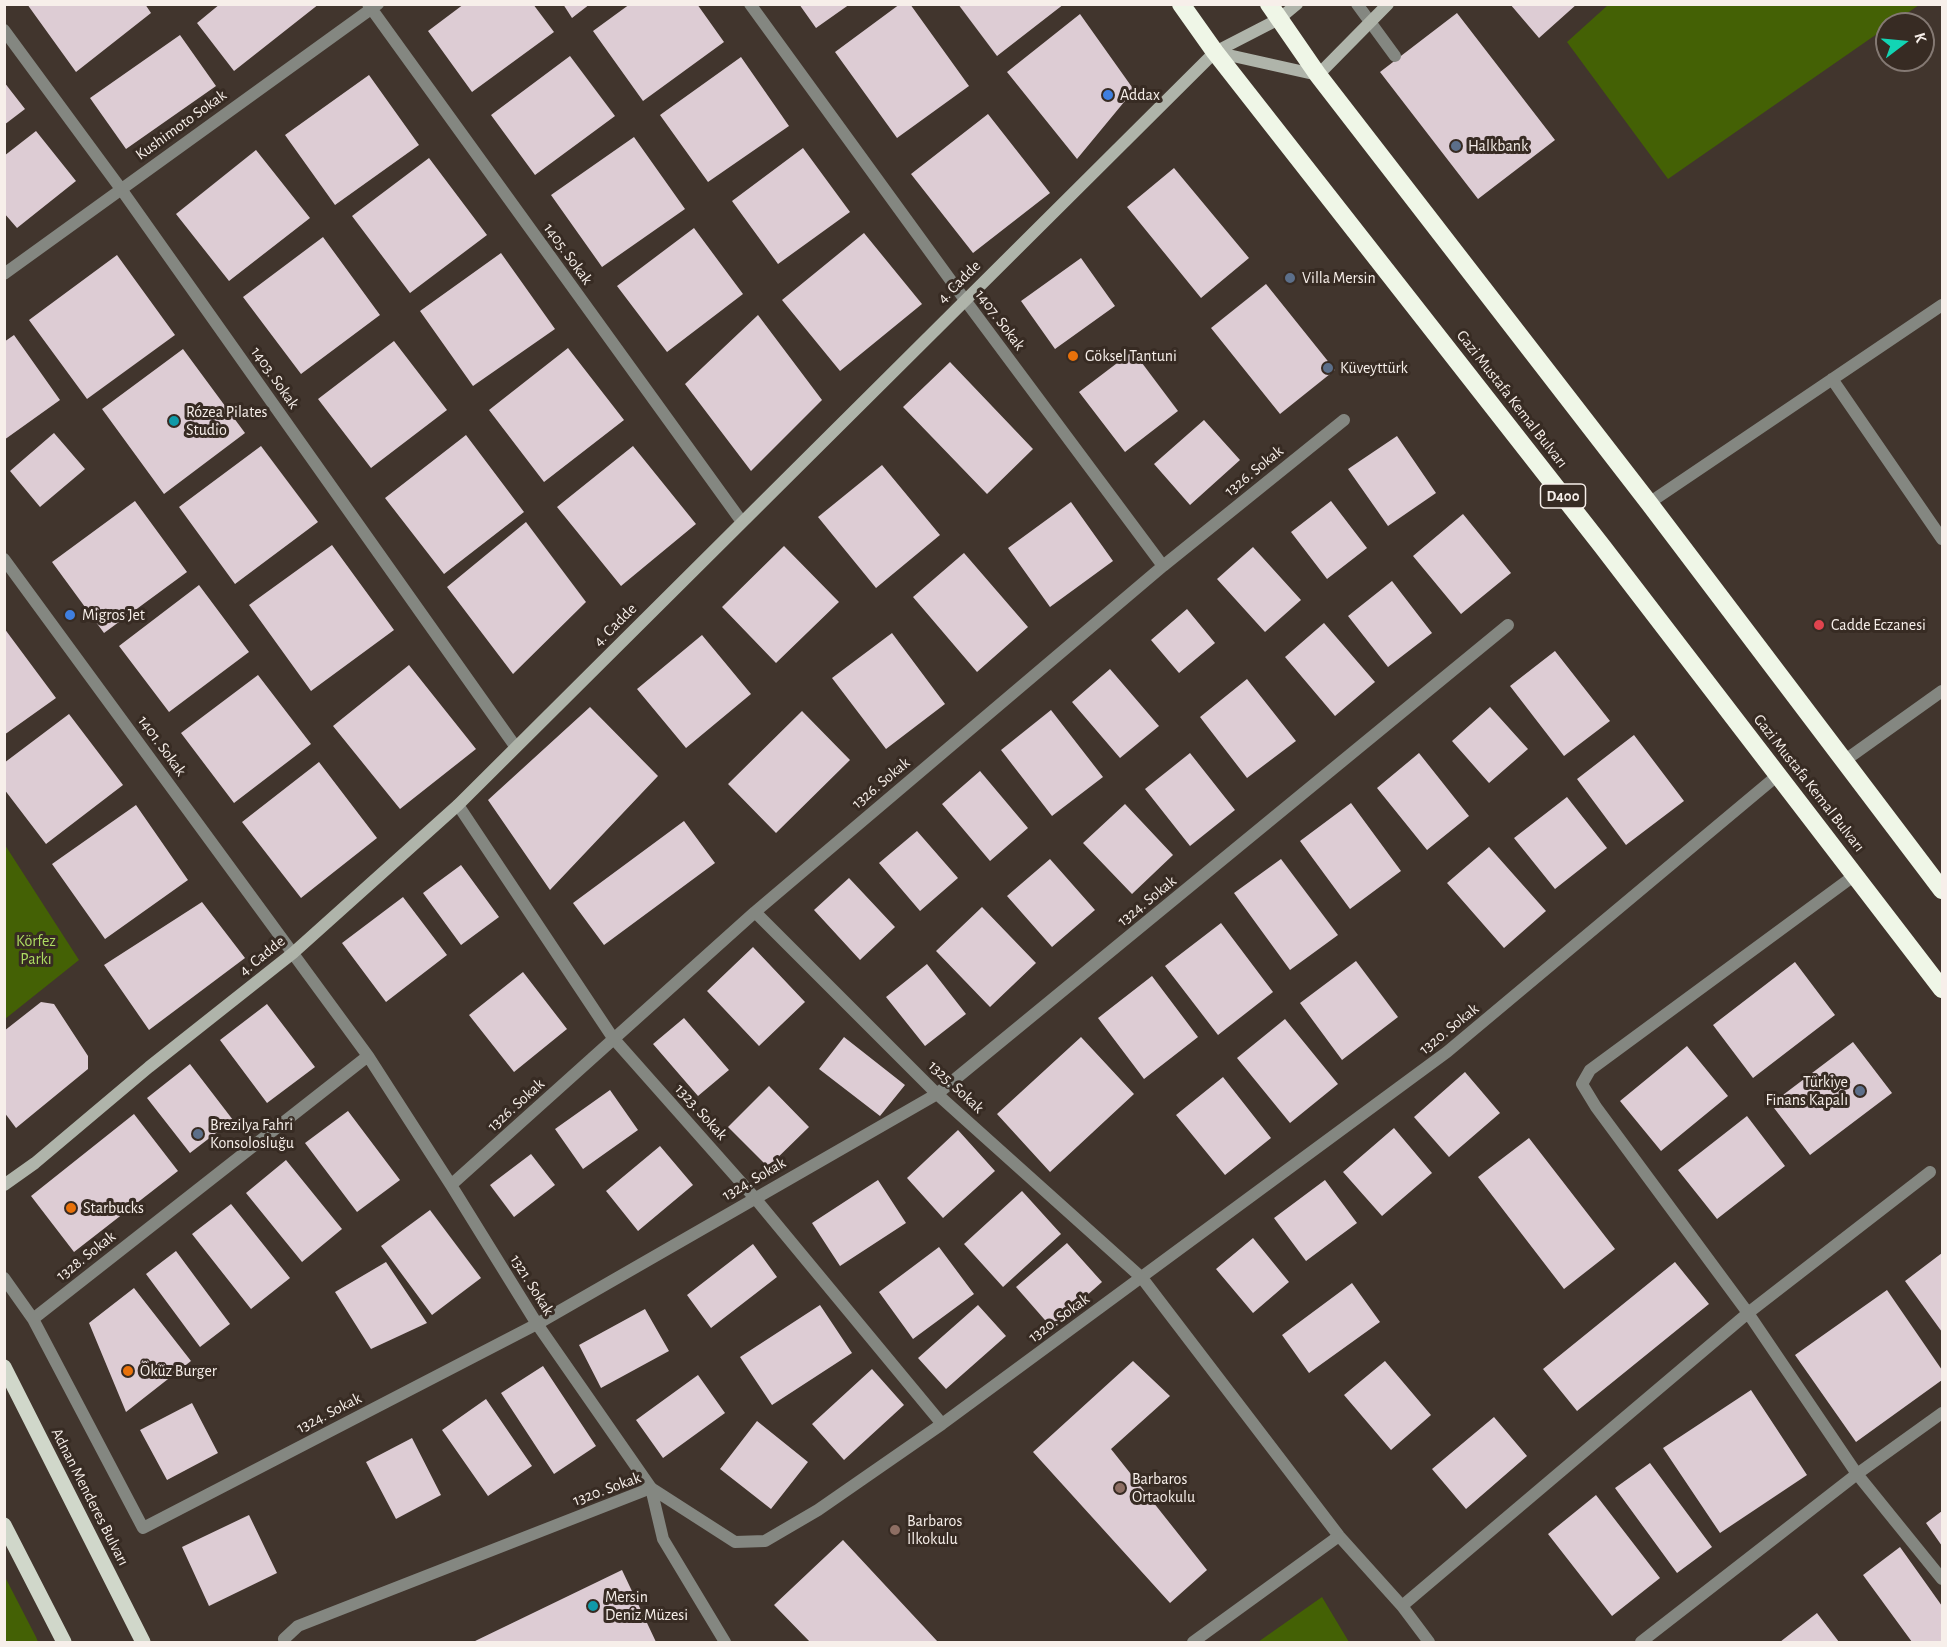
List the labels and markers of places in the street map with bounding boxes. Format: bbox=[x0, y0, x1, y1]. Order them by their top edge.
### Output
place label: Addax bbox=[1120, 85, 1160, 105]
marker: Addax bbox=[1101, 88, 1115, 102]
place label: Halkbank bbox=[1468, 136, 1528, 156]
marker: Halkbank bbox=[1449, 139, 1463, 153]
place label: Villa Mersin bbox=[1302, 268, 1376, 288]
marker: Villa Mersin bbox=[1283, 271, 1297, 285]
place label: Göksel Tantuni bbox=[1085, 346, 1177, 366]
marker: Göksel Tantuni bbox=[1066, 349, 1080, 363]
place label: Küveyttürk bbox=[1340, 358, 1408, 378]
marker: Küveyttürk bbox=[1321, 361, 1335, 375]
place label: Rózea Pilates Studio bbox=[186, 402, 267, 440]
marker: Rózea Pilates Studio bbox=[167, 414, 181, 428]
place label: Migros Jet bbox=[82, 605, 145, 625]
marker: Migros Jet bbox=[63, 608, 77, 622]
place label: Cadde Eczanesi bbox=[1831, 615, 1926, 635]
marker: Cadde Eczanesi bbox=[1812, 618, 1826, 632]
place label: Türkiye Finans Kapalı bbox=[1766, 1072, 1848, 1110]
marker: Türkiye Finans Kapalı bbox=[1853, 1084, 1867, 1098]
place label: Brezilya Fahri Konsolosluğu bbox=[210, 1115, 294, 1153]
marker: Brezilya Fahri Konsolosluğu bbox=[191, 1127, 205, 1141]
place label: Starbucks bbox=[83, 1198, 144, 1218]
marker: Starbucks bbox=[64, 1201, 78, 1215]
place label: Öküz Burger bbox=[140, 1361, 217, 1381]
marker: Öküz Burger bbox=[121, 1364, 135, 1378]
place label: Barbaros Ortaokulu bbox=[1132, 1469, 1195, 1507]
marker: Barbaros Ortaokulu bbox=[1113, 1481, 1127, 1495]
place label: Barbaros İlkokulu bbox=[907, 1511, 962, 1549]
marker: Barbaros İlkokulu bbox=[888, 1523, 902, 1537]
place label: Mersin Deniz Müzesi bbox=[605, 1587, 688, 1625]
marker: Mersin Deniz Müzesi bbox=[586, 1599, 600, 1613]

